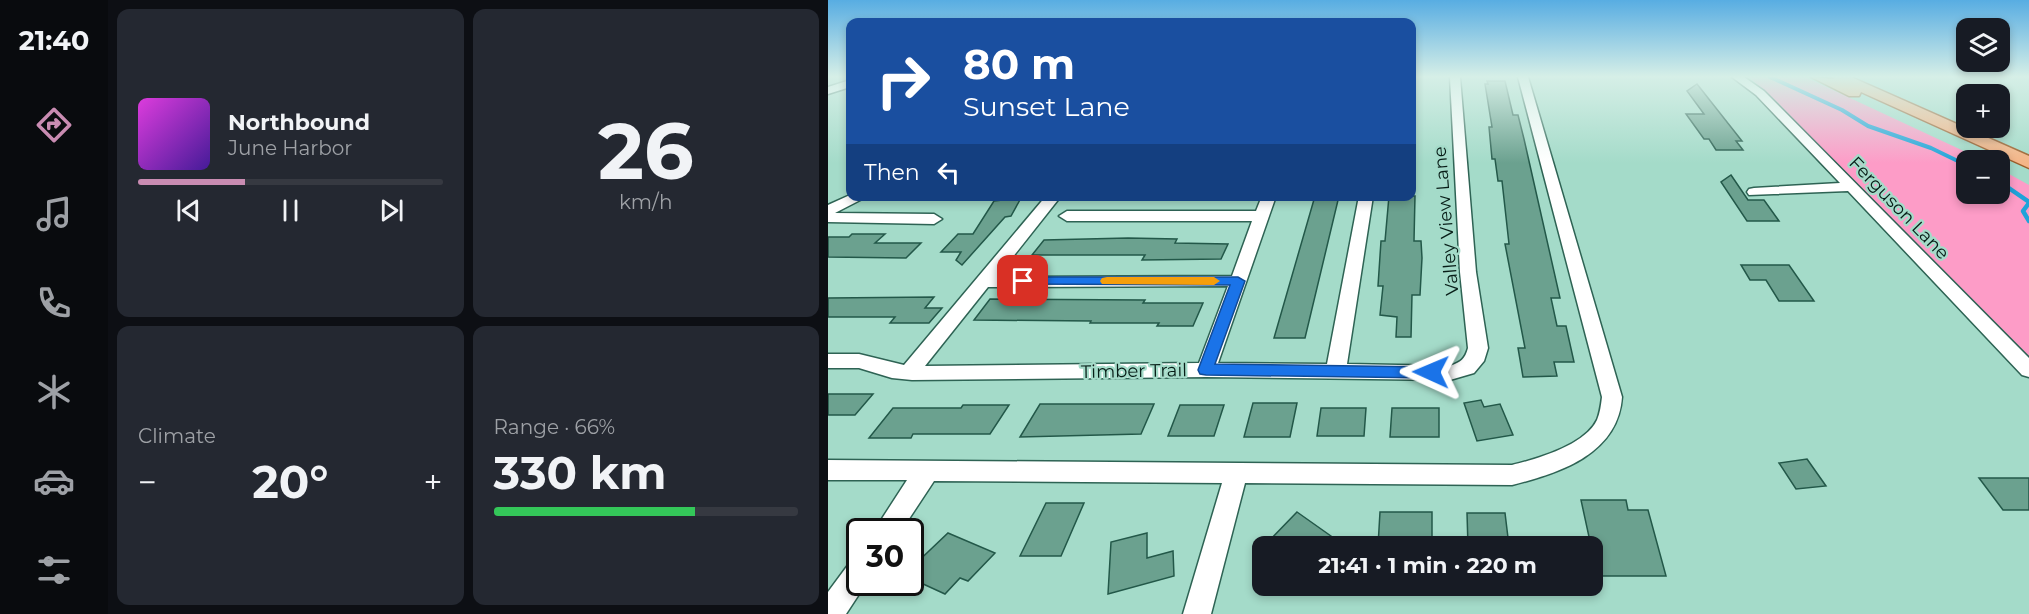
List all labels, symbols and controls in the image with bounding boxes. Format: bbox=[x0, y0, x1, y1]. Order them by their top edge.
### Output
map controls bbox=[1956, 18, 2010, 204]
button: layers bbox=[1956, 18, 2010, 72]
text: 21:40 bbox=[19, 24, 89, 57]
text: 80 m bbox=[963, 38, 1075, 90]
icon: right bbox=[864, 42, 942, 120]
button: + bbox=[1956, 84, 2010, 138]
text: Sunset Lane bbox=[963, 90, 1130, 123]
text: 26 bbox=[598, 103, 694, 199]
icon: directions bbox=[33, 104, 75, 146]
text: Northbound bbox=[228, 109, 370, 136]
text: June Harbor bbox=[228, 136, 352, 160]
street label: Valley View Lane bbox=[1429, 145, 1463, 297]
button: − bbox=[1956, 150, 2010, 204]
street label: Ferguson Lane bbox=[1844, 152, 1954, 264]
icon: left bbox=[932, 156, 965, 189]
text: Then bbox=[864, 159, 920, 186]
text: km/h bbox=[619, 190, 672, 214]
icon: music bbox=[33, 193, 75, 235]
icon: previous bbox=[172, 194, 205, 227]
icon: pause bbox=[274, 194, 307, 227]
icon: next bbox=[375, 194, 408, 227]
pin bbox=[997, 255, 1048, 306]
icon: arrive bbox=[1006, 264, 1039, 297]
icon: phone bbox=[33, 282, 75, 324]
position arrow bbox=[1399, 340, 1463, 404]
street label: Timber Trail bbox=[1081, 359, 1187, 383]
icon: climate bbox=[33, 371, 75, 413]
text: Range · 66% bbox=[494, 415, 615, 439]
text: Climate bbox=[138, 424, 216, 448]
text: 330 km bbox=[494, 445, 666, 500]
text: 20° bbox=[252, 454, 328, 509]
icon: car bbox=[33, 460, 75, 502]
text: − bbox=[138, 462, 157, 502]
text: + bbox=[424, 462, 442, 502]
speed limit sign: 30 bbox=[846, 518, 924, 596]
icon: filters bbox=[33, 549, 75, 591]
text: 21:41 · 1 min · 220 m bbox=[1318, 552, 1537, 579]

